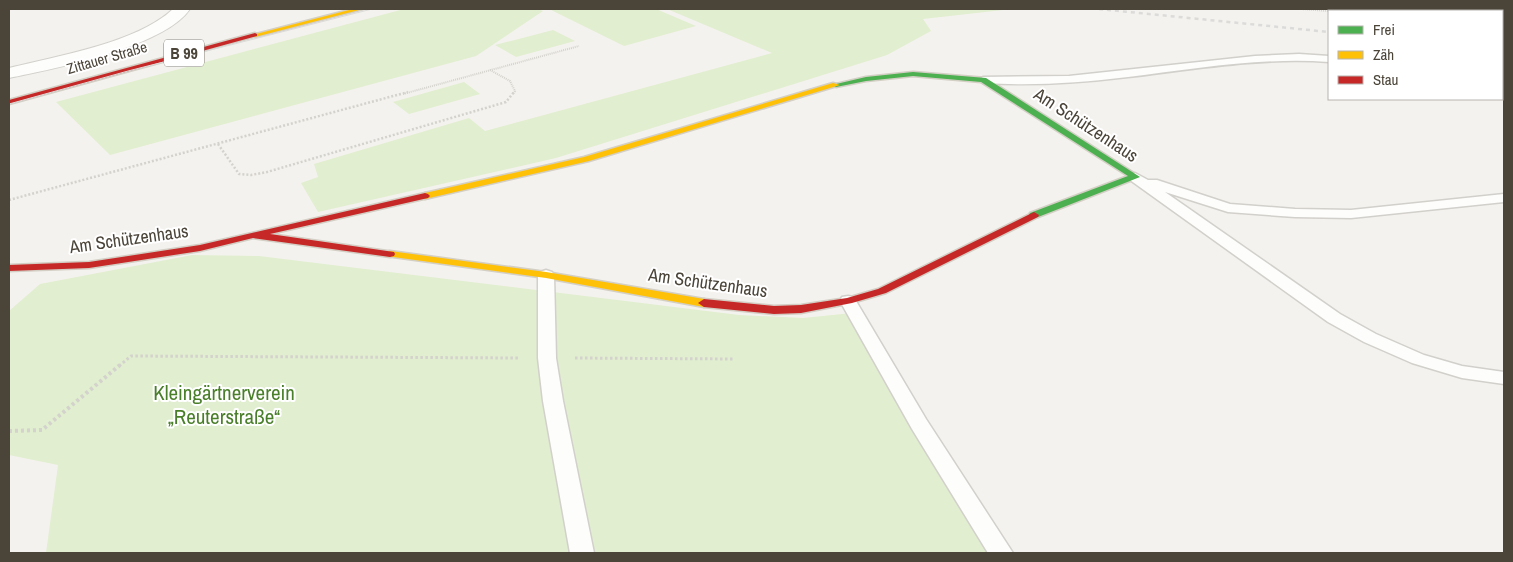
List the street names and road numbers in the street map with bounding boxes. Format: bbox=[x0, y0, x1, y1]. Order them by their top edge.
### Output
street label: Zittauer Straße bbox=[64, 36, 150, 79]
road number: B 99 bbox=[164, 40, 204, 66]
street label: Am Schützenhaus bbox=[1028, 81, 1143, 168]
street label: Am Schützenhaus bbox=[67, 218, 190, 259]
street label: Am Schützenhaus bbox=[646, 262, 769, 303]

